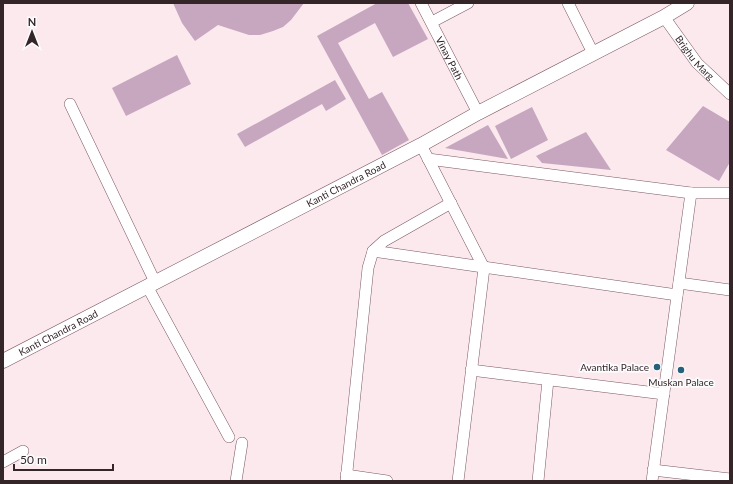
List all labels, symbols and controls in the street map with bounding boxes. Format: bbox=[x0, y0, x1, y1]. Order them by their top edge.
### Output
north arrow bbox=[12, 12, 52, 52]
text: N bbox=[28, 15, 36, 28]
street label: Brighu Marg bbox=[673, 33, 717, 82]
street label: Vinay Path bbox=[433, 34, 466, 82]
street label: Kanti Chandra Road bbox=[304, 158, 388, 209]
street label: Kanti Chandra Road bbox=[16, 307, 100, 358]
place label: Avantika Palace bbox=[580, 361, 649, 373]
marker: Avantika Palace bbox=[652, 362, 662, 372]
marker: Muskan Palace bbox=[676, 365, 686, 375]
place label: Muskan Palace bbox=[648, 376, 714, 388]
scale bar bbox=[14, 446, 113, 472]
text: 50 m bbox=[20, 452, 47, 467]

